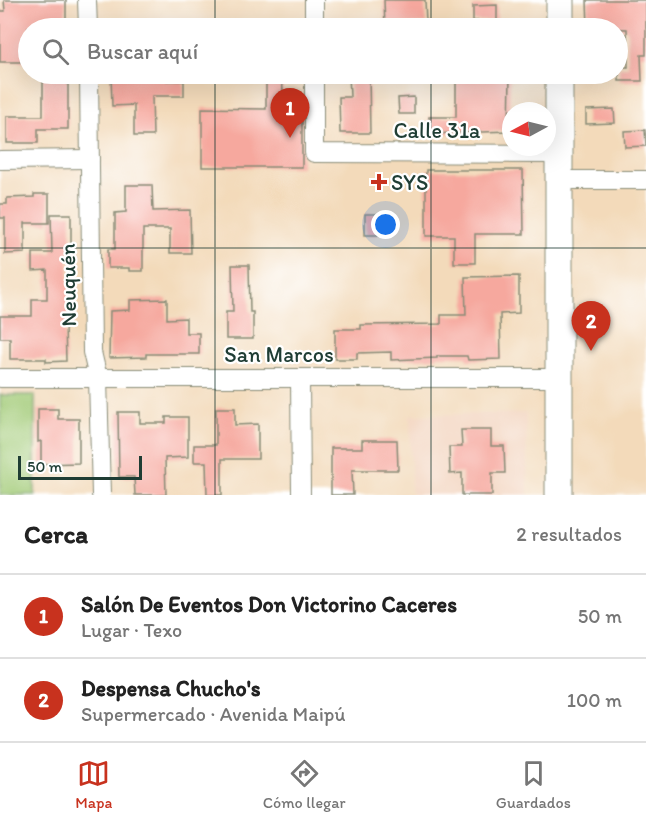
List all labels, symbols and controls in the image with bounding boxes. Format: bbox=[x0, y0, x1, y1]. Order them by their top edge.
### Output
search box bbox=[18, 18, 628, 84]
icon: search bbox=[39, 35, 72, 68]
text: Buscar aquí bbox=[87, 38, 198, 65]
pin: 1 bbox=[270, 88, 310, 138]
north arrow bbox=[502, 102, 556, 156]
street label: Calle 31a bbox=[393, 117, 481, 144]
place label: SYS bbox=[391, 169, 428, 196]
marker: SYS bbox=[372, 175, 386, 189]
your location bbox=[371, 210, 400, 239]
street label: Neuquén bbox=[54, 243, 82, 327]
pin: 2 bbox=[572, 302, 610, 351]
street label: San Marcos bbox=[224, 341, 334, 368]
scale bar bbox=[18, 453, 142, 480]
text: 50 m bbox=[27, 457, 62, 476]
text: Cerca bbox=[24, 518, 88, 550]
text: 2 resultados bbox=[516, 522, 622, 546]
text: Salón De Eventos Don Victorino Caceres bbox=[81, 591, 457, 618]
text: 1 bbox=[39, 604, 48, 628]
text: 50 m bbox=[578, 604, 622, 628]
text: Lugar · Texo bbox=[81, 618, 182, 642]
text: Despensa Chucho's bbox=[81, 675, 261, 702]
text: 2 bbox=[38, 688, 49, 712]
text: 100 m bbox=[567, 688, 622, 712]
text: Supermercado · Avenida Maipú bbox=[81, 702, 345, 726]
tab: Mapa bbox=[75, 757, 112, 812]
tab: Cómo llegar bbox=[263, 757, 346, 812]
tab: Guardados bbox=[496, 757, 571, 812]

